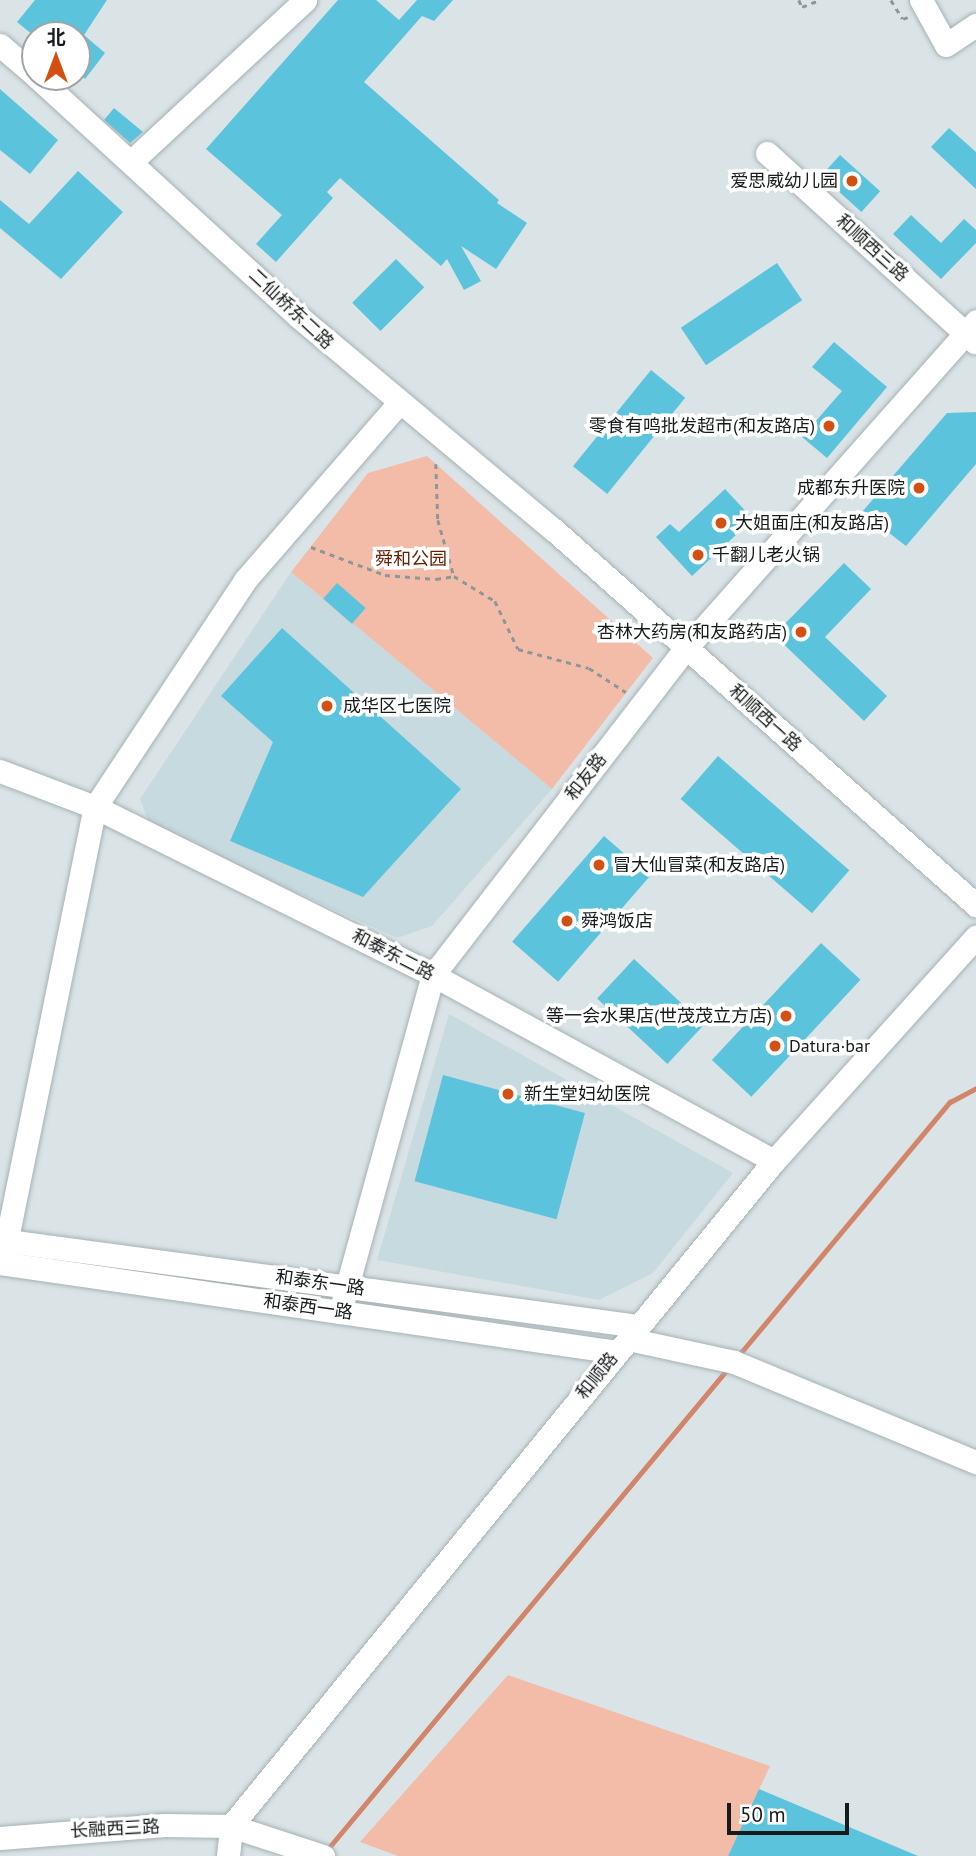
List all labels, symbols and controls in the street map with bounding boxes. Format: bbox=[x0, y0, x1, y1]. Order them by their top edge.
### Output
north arrow bbox=[21, 21, 91, 91]
text: 北 bbox=[46, 25, 66, 49]
place label: 爱思威幼儿园 bbox=[730, 170, 838, 192]
marker: 爱思威幼儿园 bbox=[844, 173, 860, 189]
street label: 和顺西三路 bbox=[831, 210, 913, 286]
street label: 二仙桥东二路 bbox=[244, 264, 338, 354]
place label: 零食有鸣批发超市(和友路店) bbox=[589, 415, 815, 437]
marker: 零食有鸣批发超市(和友路店) bbox=[821, 418, 837, 434]
place label: 成都东升医院 bbox=[797, 477, 905, 499]
marker: 成都东升医院 bbox=[911, 480, 927, 496]
place label: 大姐面庄(和友路店) bbox=[735, 512, 889, 534]
marker: 大姐面庄(和友路店) bbox=[713, 515, 729, 531]
place label: 千翻儿老火锅 bbox=[712, 544, 820, 566]
marker: 千翻儿老火锅 bbox=[690, 547, 706, 563]
park label: 舜和公园 bbox=[375, 548, 447, 570]
place label: 杏林大药房(和友路药店) bbox=[597, 621, 787, 643]
marker: 杏林大药房(和友路药店) bbox=[793, 624, 809, 640]
street label: 和顺西一路 bbox=[724, 680, 806, 756]
place label: 成华区七医院 bbox=[343, 695, 451, 717]
marker: 成华区七医院 bbox=[317, 696, 337, 716]
street label: 和友路 bbox=[561, 749, 611, 805]
place label: 冒大仙冒菜(和友路店) bbox=[613, 854, 785, 876]
marker: 冒大仙冒菜(和友路店) bbox=[591, 857, 607, 873]
place label: 舜鸿饭店 bbox=[581, 910, 653, 932]
marker: 舜鸿饭店 bbox=[559, 913, 575, 929]
street label: 和泰东二路 bbox=[348, 925, 438, 985]
place label: 等一会水果店(世茂茂立方店) bbox=[546, 1005, 772, 1027]
marker: 等一会水果店(世茂茂立方店) bbox=[778, 1008, 794, 1024]
place label: Datura·bar bbox=[789, 1035, 870, 1057]
marker: Datura·bar bbox=[767, 1038, 783, 1054]
place label: 新生堂妇幼医院 bbox=[524, 1083, 650, 1105]
marker: 新生堂妇幼医院 bbox=[498, 1084, 518, 1104]
street label: 和泰东一路 bbox=[274, 1266, 366, 1300]
street label: 和泰西一路 bbox=[262, 1290, 354, 1324]
street label: 和顺路 bbox=[572, 1348, 622, 1404]
scale bar bbox=[731, 1790, 853, 1834]
text: 50 m bbox=[740, 1801, 786, 1828]
street label: 长融西三路 bbox=[69, 1816, 161, 1842]

